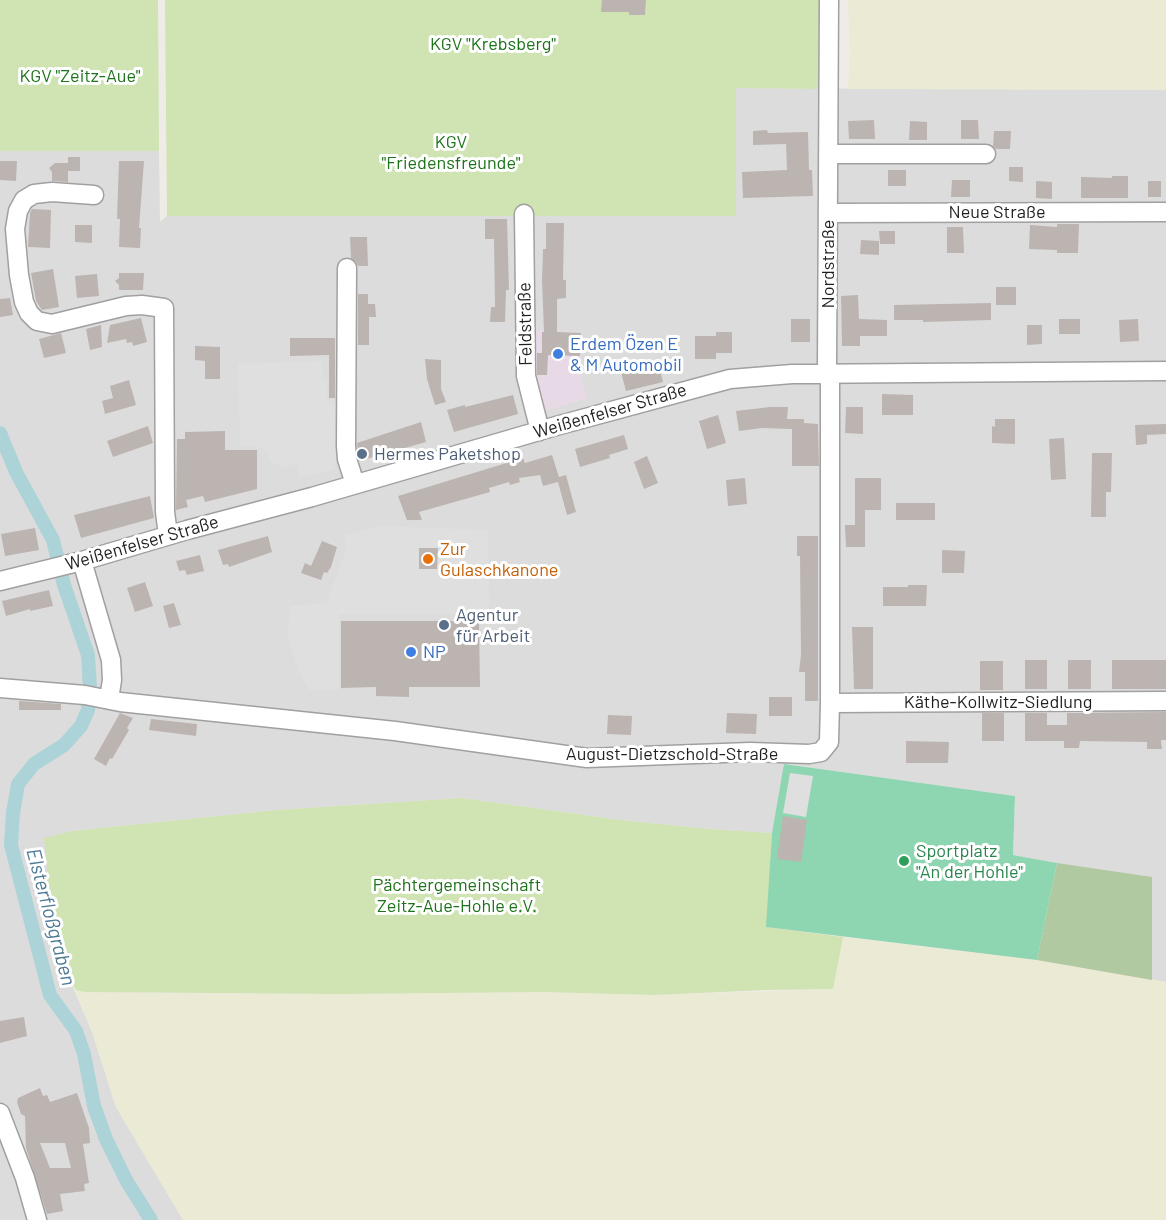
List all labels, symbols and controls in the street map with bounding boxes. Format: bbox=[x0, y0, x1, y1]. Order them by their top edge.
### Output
park label: KGV "Krebsberg" bbox=[430, 33, 556, 55]
park label: KGV "Zeitz-Aue" bbox=[20, 65, 140, 87]
park label: KGV "Friedensfreunde" bbox=[382, 131, 520, 174]
street label: Neue Straße bbox=[948, 201, 1046, 223]
street label: Nordstraße bbox=[817, 220, 839, 308]
street label: Feldstraße bbox=[513, 282, 537, 366]
place label: Erdem Özen E & M Automobil bbox=[570, 333, 682, 376]
marker: Erdem Özen E & M Automobil bbox=[551, 347, 565, 361]
street label: Weißenfelser Straße bbox=[531, 379, 689, 443]
place label: Hermes Paketshop bbox=[374, 443, 521, 465]
marker: Hermes Paketshop bbox=[355, 447, 369, 461]
street label: Weißenfelser Straße bbox=[63, 511, 221, 575]
place label: Zur Gulaschkanone bbox=[440, 538, 558, 580]
marker: Zur Gulaschkanone bbox=[421, 552, 435, 566]
place label: Agentur für Arbeit bbox=[456, 604, 530, 646]
marker: Agentur für Arbeit bbox=[437, 618, 451, 632]
place label: NP bbox=[423, 641, 446, 663]
marker: NP bbox=[404, 645, 418, 659]
street label: Käthe-Kollwitz-Siedlung bbox=[904, 691, 1092, 713]
street label: August-Dietzschold-Straße bbox=[566, 743, 778, 765]
place label: Sportplatz "An der Hohle" bbox=[916, 840, 1023, 882]
water label: Elsterfloßgraben bbox=[21, 846, 81, 988]
marker: Sportplatz "An der Hohle" bbox=[897, 854, 911, 868]
park label: Pächtergemeinschaft Zeitz-Aue-Hohle e.V. bbox=[373, 874, 541, 916]

